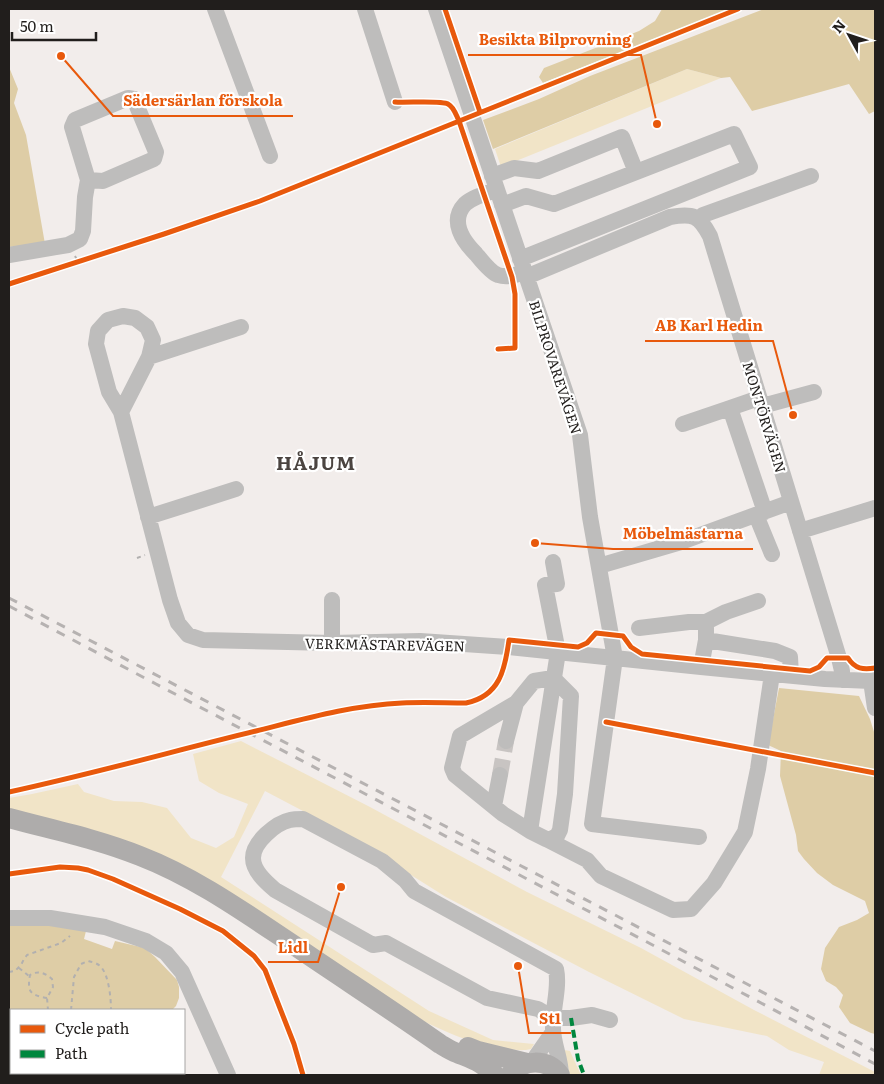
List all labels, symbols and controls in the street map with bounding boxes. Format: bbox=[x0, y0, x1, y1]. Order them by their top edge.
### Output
scale bar bbox=[12, 10, 96, 42]
north arrow bbox=[824, 10, 874, 60]
text: 50 m bbox=[20, 14, 54, 37]
text: N bbox=[827, 15, 850, 37]
callout: Besikta Bilprovning bbox=[468, 25, 641, 55]
text: Besikta Bilprovning bbox=[479, 27, 632, 50]
callout: Sädersärlan förskola bbox=[113, 86, 293, 116]
text: Sädersärlan förskola bbox=[123, 88, 283, 111]
street label: BILPROVAREVÄGEN bbox=[525, 297, 587, 437]
callout: AB Karl Hedin bbox=[645, 311, 773, 341]
text: AB Karl Hedin bbox=[655, 313, 764, 336]
street label: MONTÖRVÄGEN bbox=[739, 359, 791, 475]
district label: HÅJUM bbox=[276, 448, 356, 476]
callout: Möbelmästarna bbox=[613, 519, 753, 549]
text: Möbelmästarna bbox=[623, 521, 743, 544]
street label: VERKMÄSTAREVÄGEN bbox=[305, 633, 465, 655]
callout: Lidl bbox=[268, 932, 318, 962]
text: Lidl bbox=[278, 935, 309, 958]
callout: St1 bbox=[529, 1003, 571, 1033]
text: St1 bbox=[539, 1006, 561, 1029]
legend bbox=[10, 1009, 185, 1074]
text: Cycle path bbox=[55, 1016, 130, 1039]
text: Path bbox=[55, 1041, 88, 1064]

